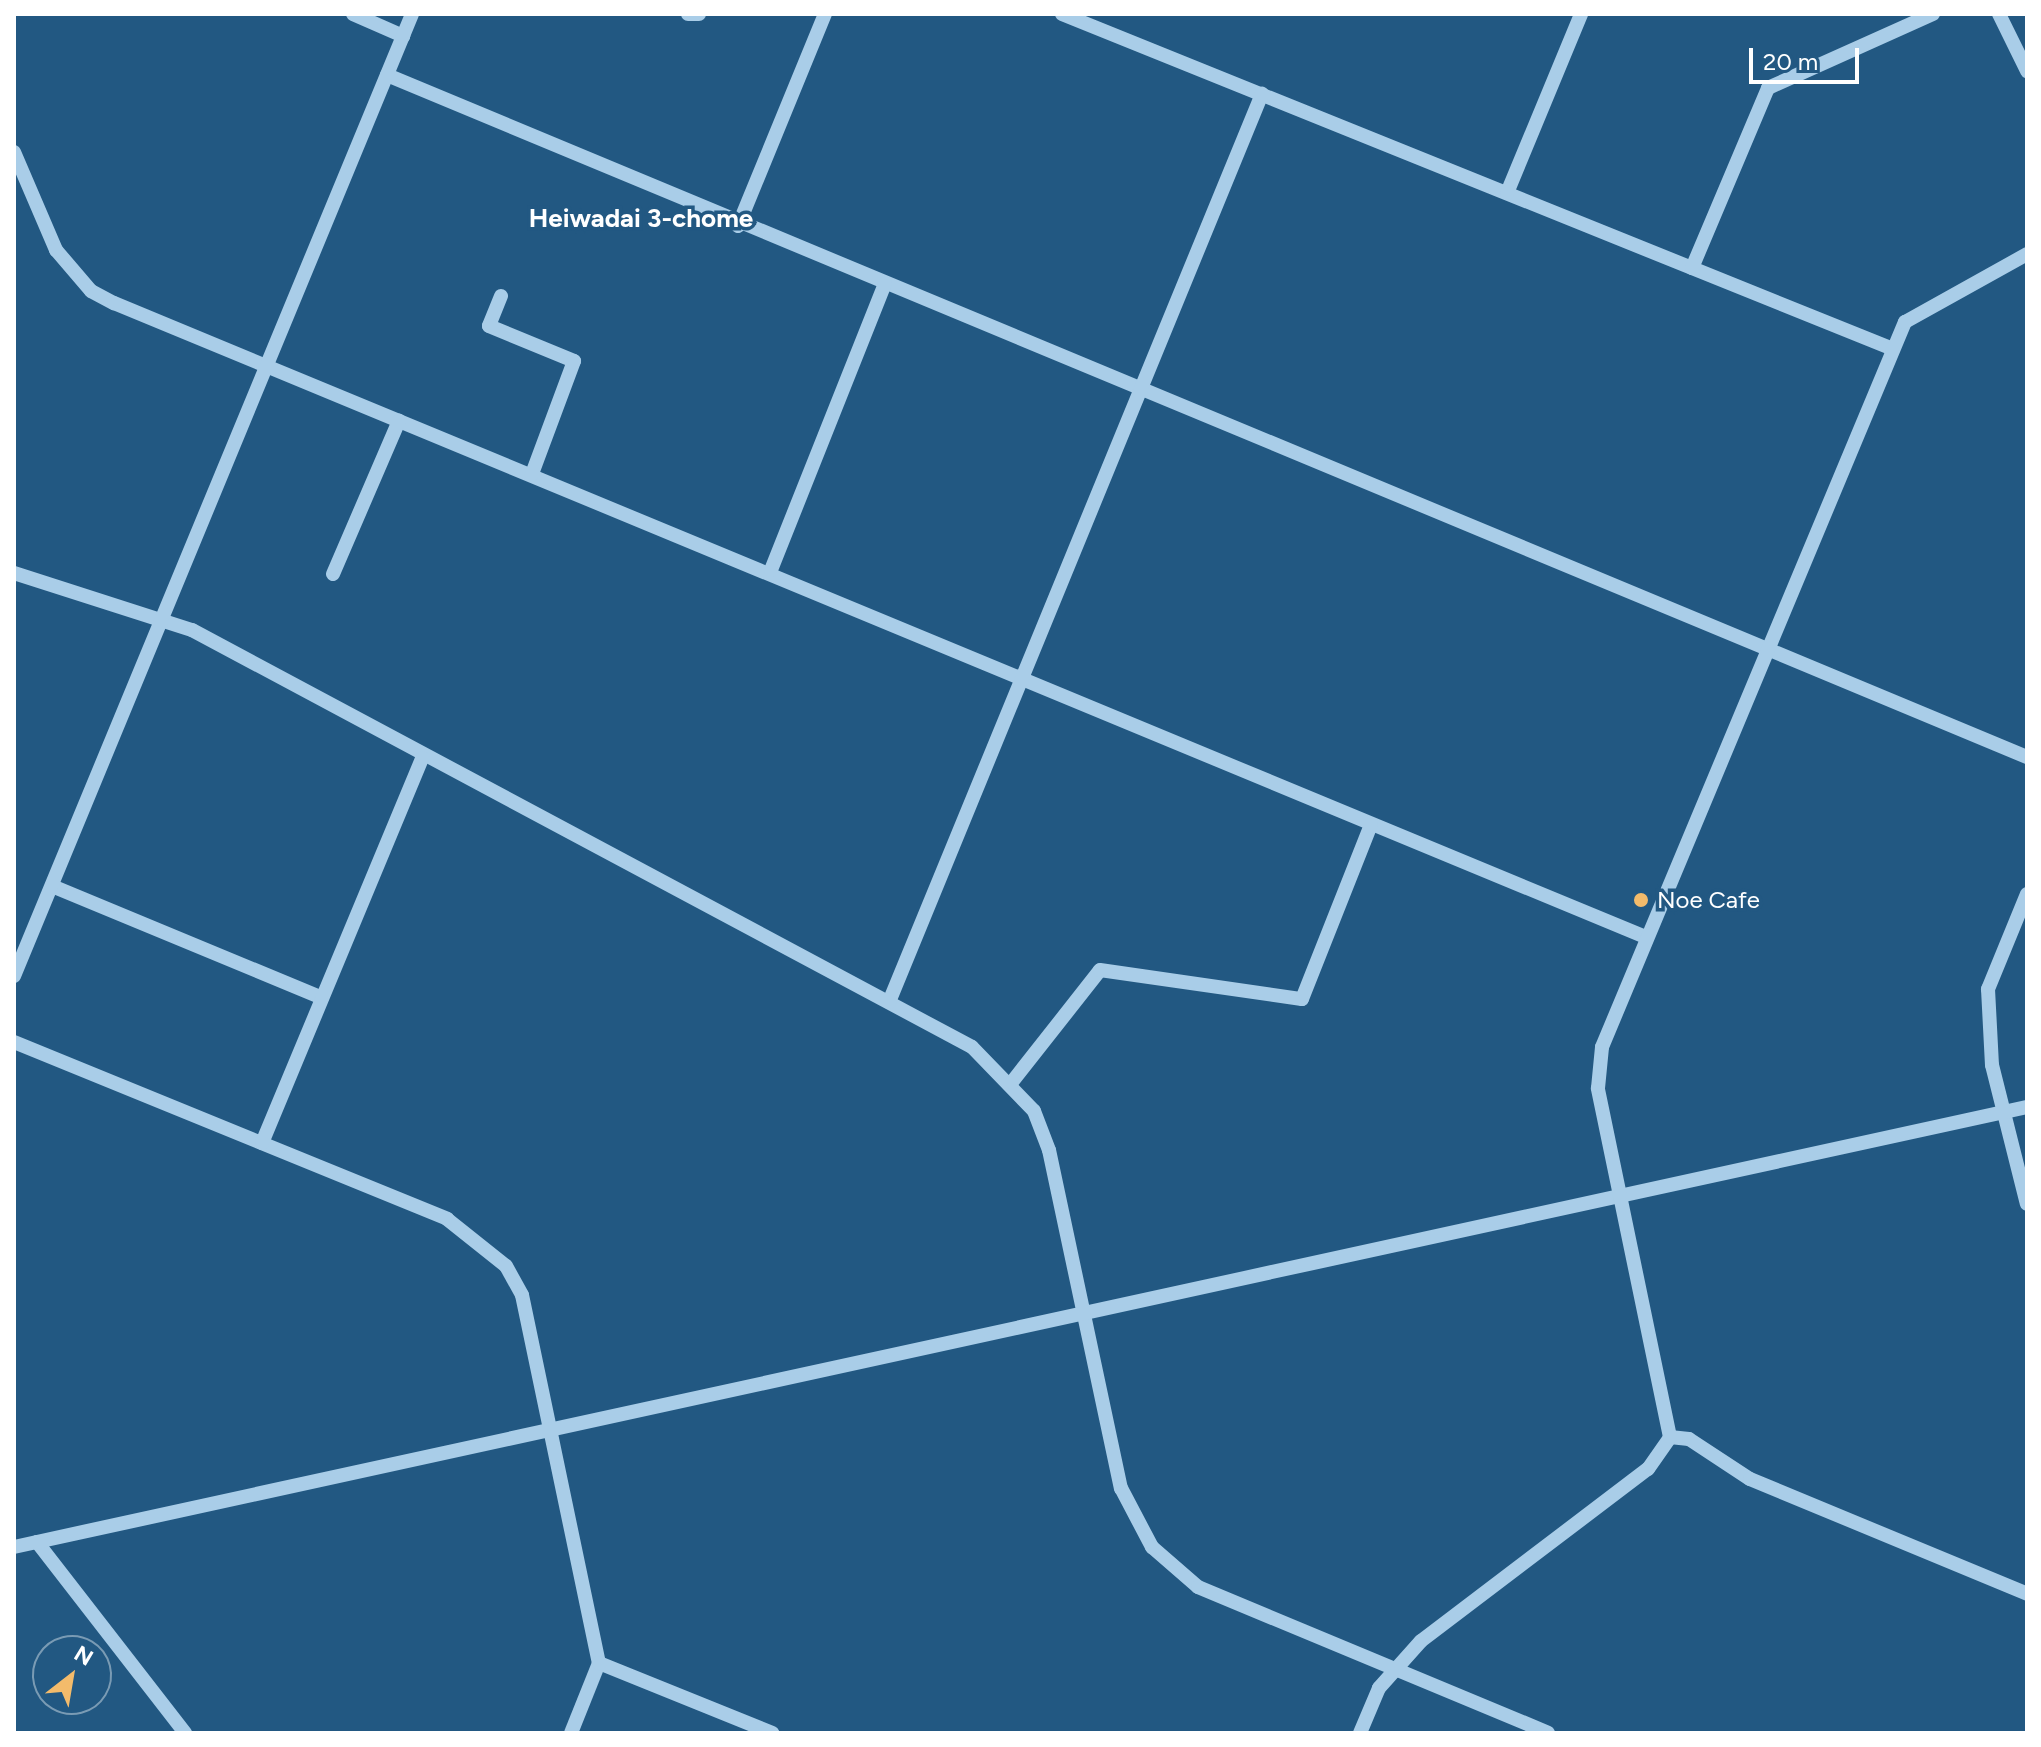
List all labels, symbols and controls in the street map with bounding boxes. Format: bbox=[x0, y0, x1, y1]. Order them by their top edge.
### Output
scale bar bbox=[1753, 32, 1863, 82]
text: 20 m bbox=[1763, 47, 1818, 76]
district label: Heiwadai 3-chome bbox=[529, 203, 753, 235]
place label: Noe Cafe bbox=[1657, 886, 1760, 914]
marker: Noe Cafe bbox=[1632, 891, 1650, 909]
north arrow bbox=[32, 1635, 112, 1715]
text: N bbox=[69, 1640, 98, 1672]

